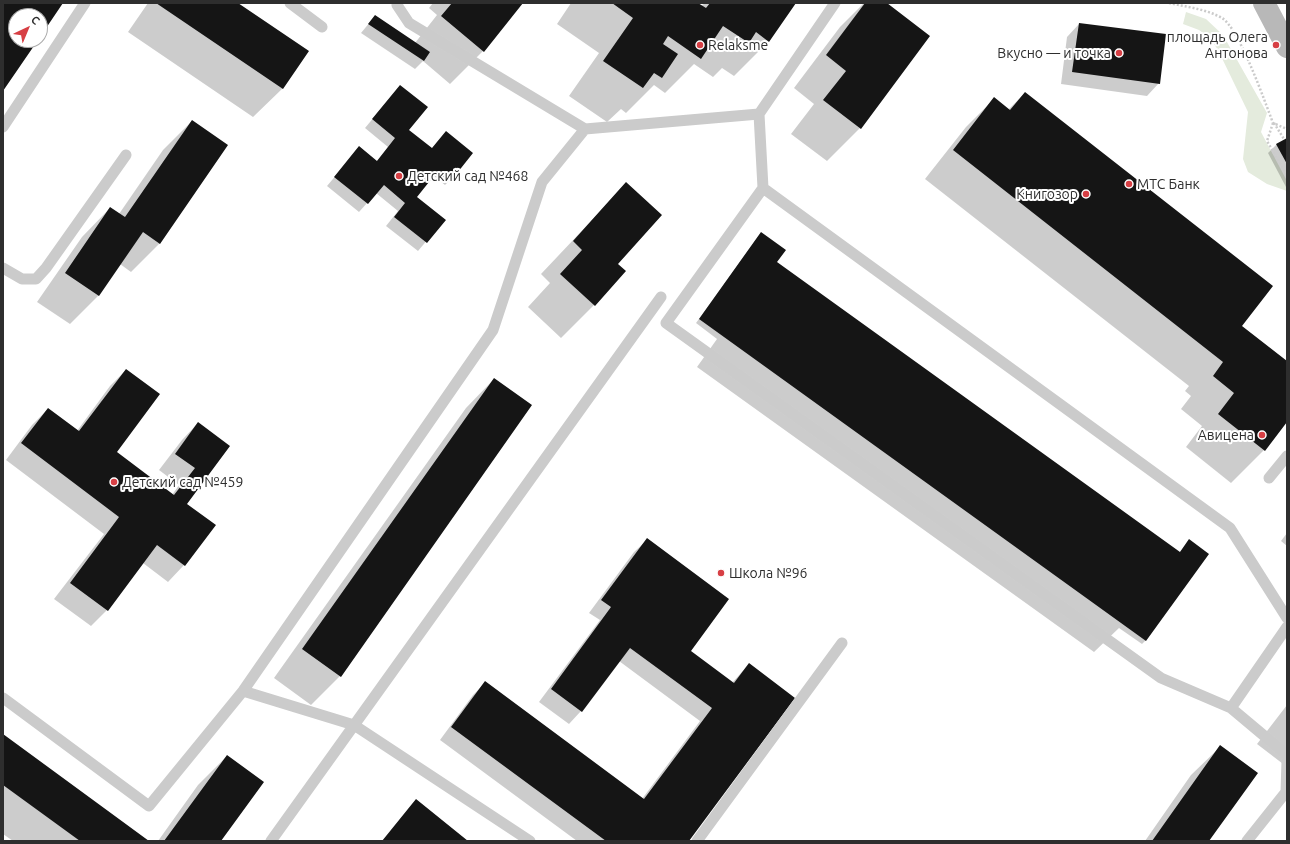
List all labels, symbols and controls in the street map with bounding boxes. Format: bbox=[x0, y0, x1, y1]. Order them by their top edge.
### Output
north arrow bbox=[8, 8, 48, 48]
text: С bbox=[29, 13, 42, 27]
place label: площадь Олега Антонова bbox=[1167, 29, 1268, 62]
place label: Relaksme bbox=[708, 37, 768, 53]
marker: Relaksme bbox=[695, 40, 705, 50]
marker: площадь Олега Антонова bbox=[1271, 40, 1281, 50]
place label: Вкусно — и точка bbox=[997, 45, 1111, 61]
marker: Вкусно — и точка bbox=[1114, 48, 1124, 58]
place label: Детский сад №468 bbox=[407, 168, 528, 184]
marker: Детский сад №468 bbox=[394, 171, 404, 181]
place label: МТС Банк bbox=[1137, 176, 1200, 192]
marker: МТС Банк bbox=[1124, 179, 1134, 189]
place label: Книгозор bbox=[1016, 186, 1078, 202]
marker: Книгозор bbox=[1081, 189, 1091, 199]
place label: Авицена bbox=[1198, 427, 1254, 443]
marker: Авицена bbox=[1257, 430, 1267, 440]
place label: Детский сад №459 bbox=[122, 474, 243, 490]
marker: Детский сад №459 bbox=[109, 477, 119, 487]
place label: Школа №96 bbox=[729, 565, 808, 581]
marker: Школа №96 bbox=[716, 568, 726, 578]

